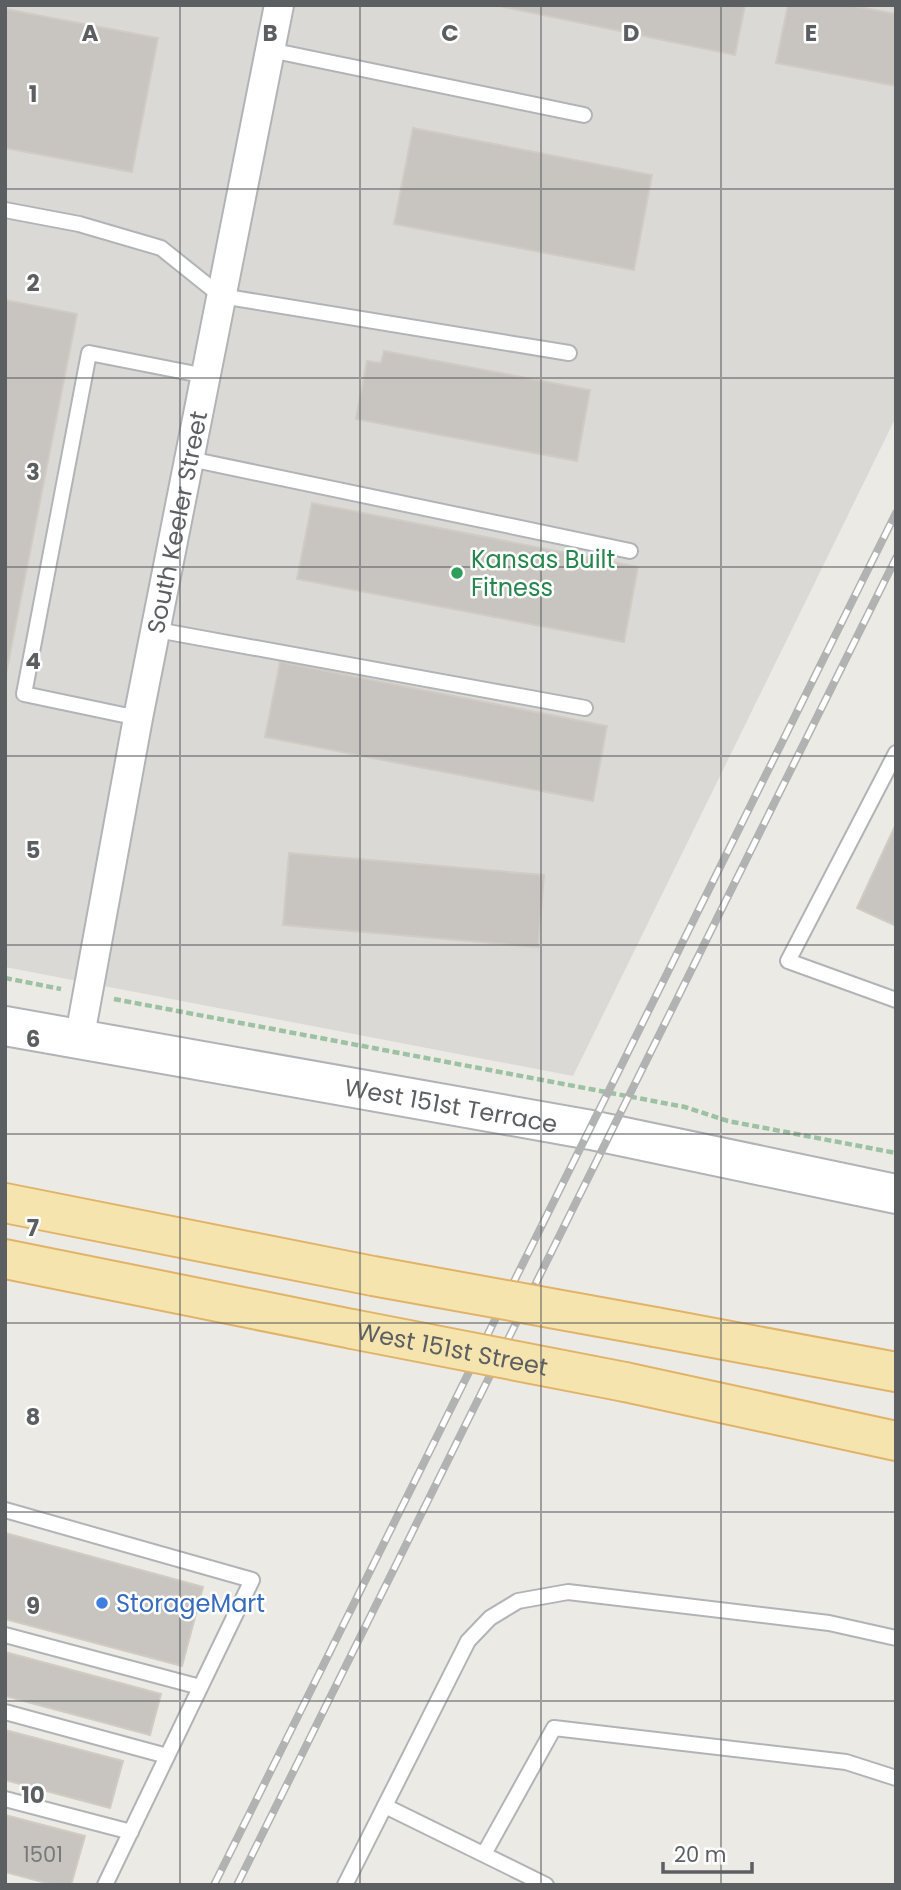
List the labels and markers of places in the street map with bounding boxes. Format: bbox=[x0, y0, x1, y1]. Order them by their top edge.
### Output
place label: Kansas Built Fitness bbox=[471, 543, 615, 604]
marker: Kansas Built Fitness bbox=[449, 565, 465, 581]
place label: StorageMart bbox=[116, 1587, 265, 1620]
marker: StorageMart bbox=[94, 1595, 110, 1611]

